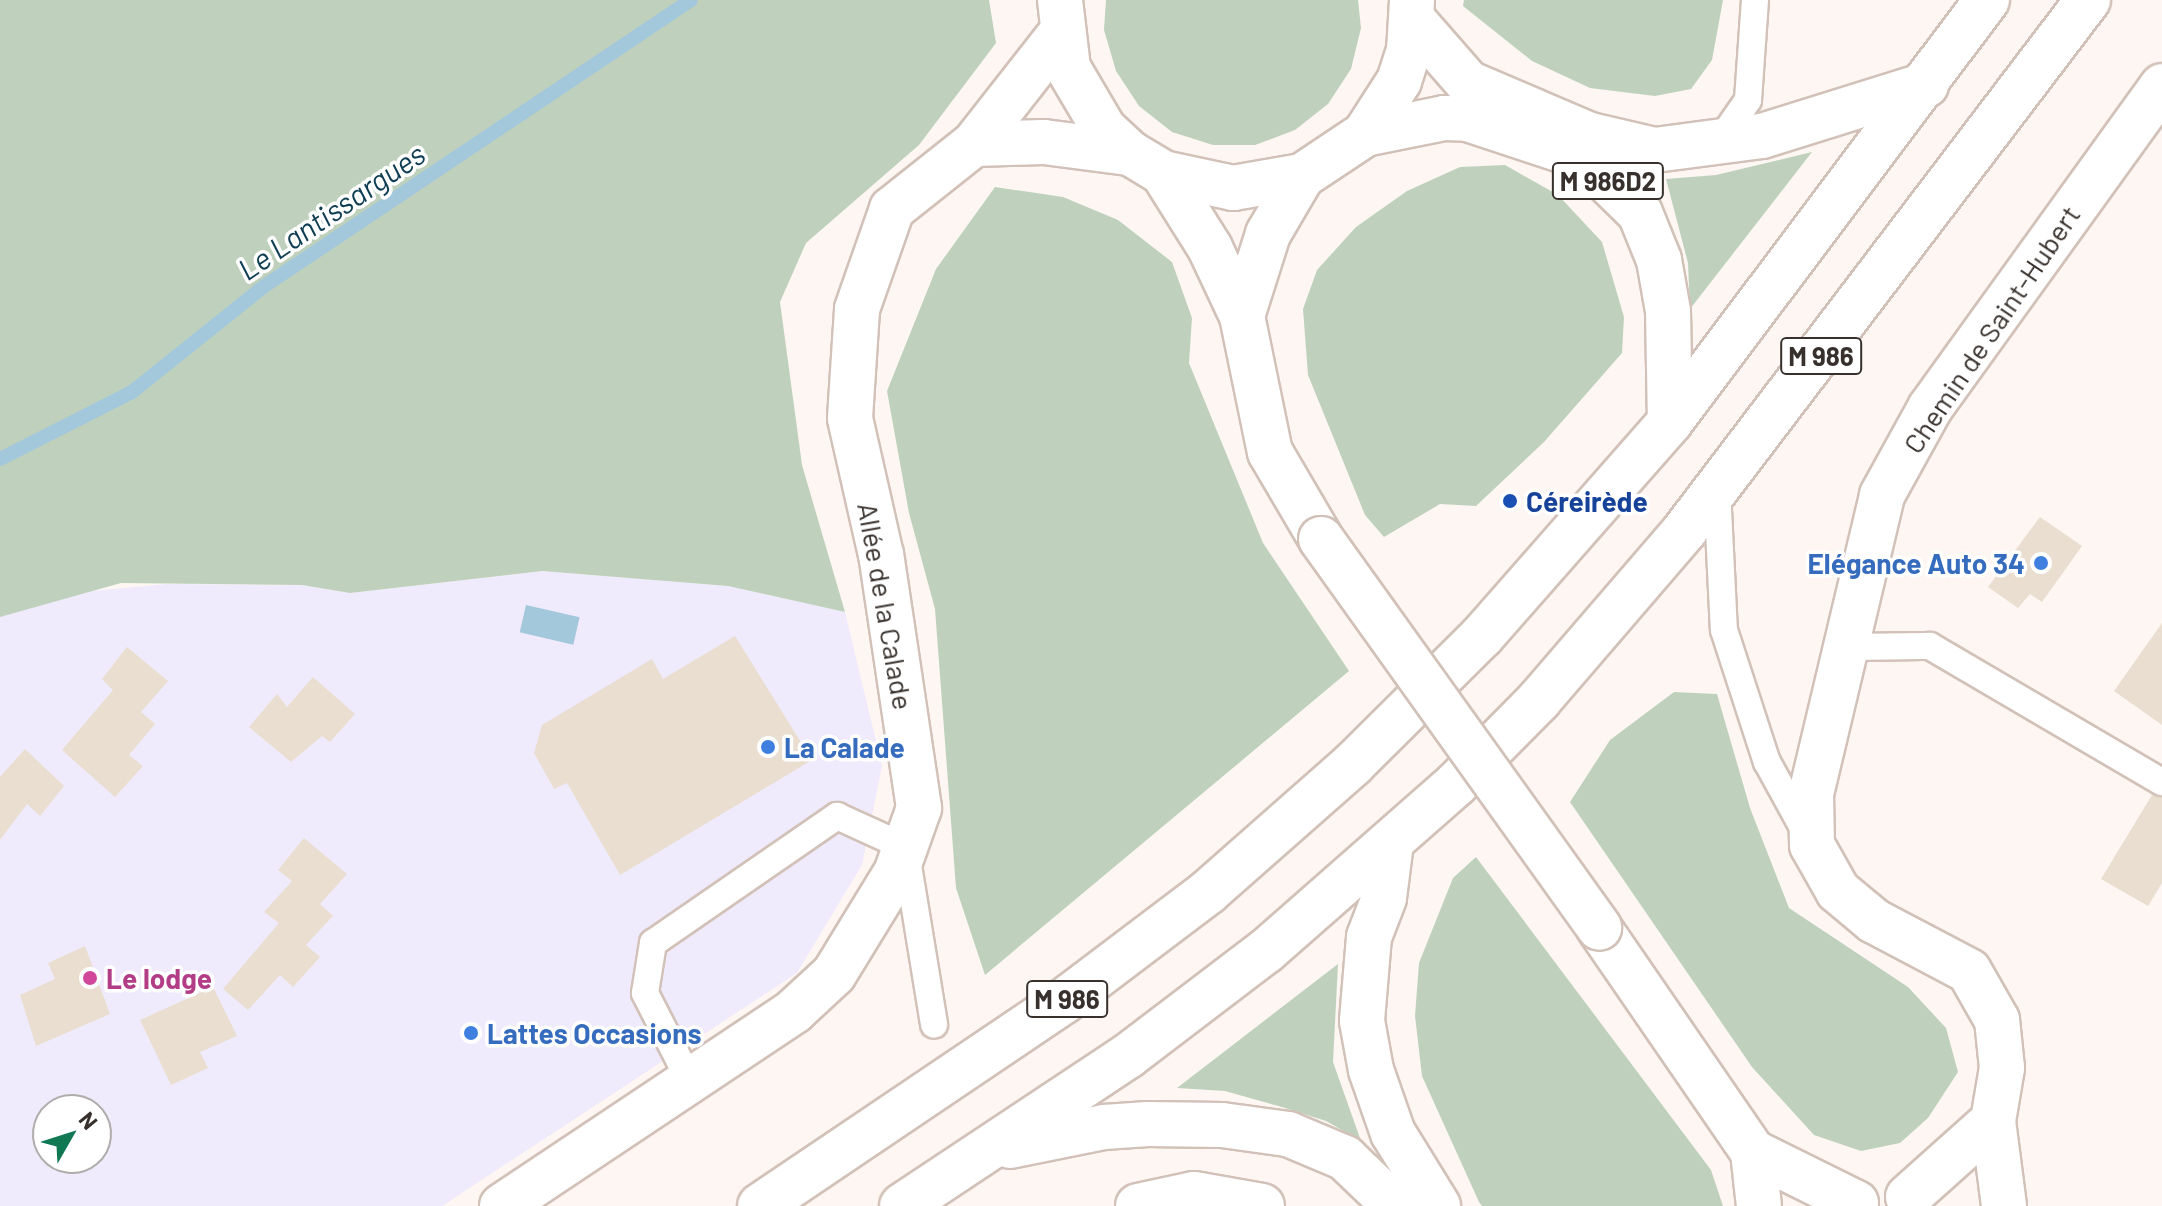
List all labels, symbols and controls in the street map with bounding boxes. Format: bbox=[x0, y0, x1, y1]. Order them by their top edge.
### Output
water label: Le Lantissargues bbox=[231, 135, 431, 287]
road number: M 986D2 bbox=[1550, 159, 1666, 203]
street label: Chemin de Saint-Hubert bbox=[1896, 199, 2086, 459]
road number: M 986 bbox=[1779, 334, 1863, 378]
place label: Céreirède bbox=[1526, 484, 1648, 518]
marker: Céreirède bbox=[1501, 492, 1519, 510]
street label: Allée de la Calade bbox=[851, 500, 921, 712]
place label: Elégance Auto 34 bbox=[1807, 546, 2025, 580]
marker: Elégance Auto 34 bbox=[2032, 554, 2050, 572]
place label: La Calade bbox=[784, 730, 905, 764]
marker: La Calade bbox=[759, 738, 777, 756]
place label: Le lodge bbox=[106, 961, 212, 995]
marker: Le lodge bbox=[81, 969, 99, 987]
road number: M 986 bbox=[1025, 977, 1109, 1021]
place label: Lattes Occasions bbox=[487, 1016, 702, 1050]
marker: Lattes Occasions bbox=[462, 1024, 480, 1042]
north arrow bbox=[32, 1094, 112, 1174]
text: N bbox=[74, 1106, 104, 1134]

